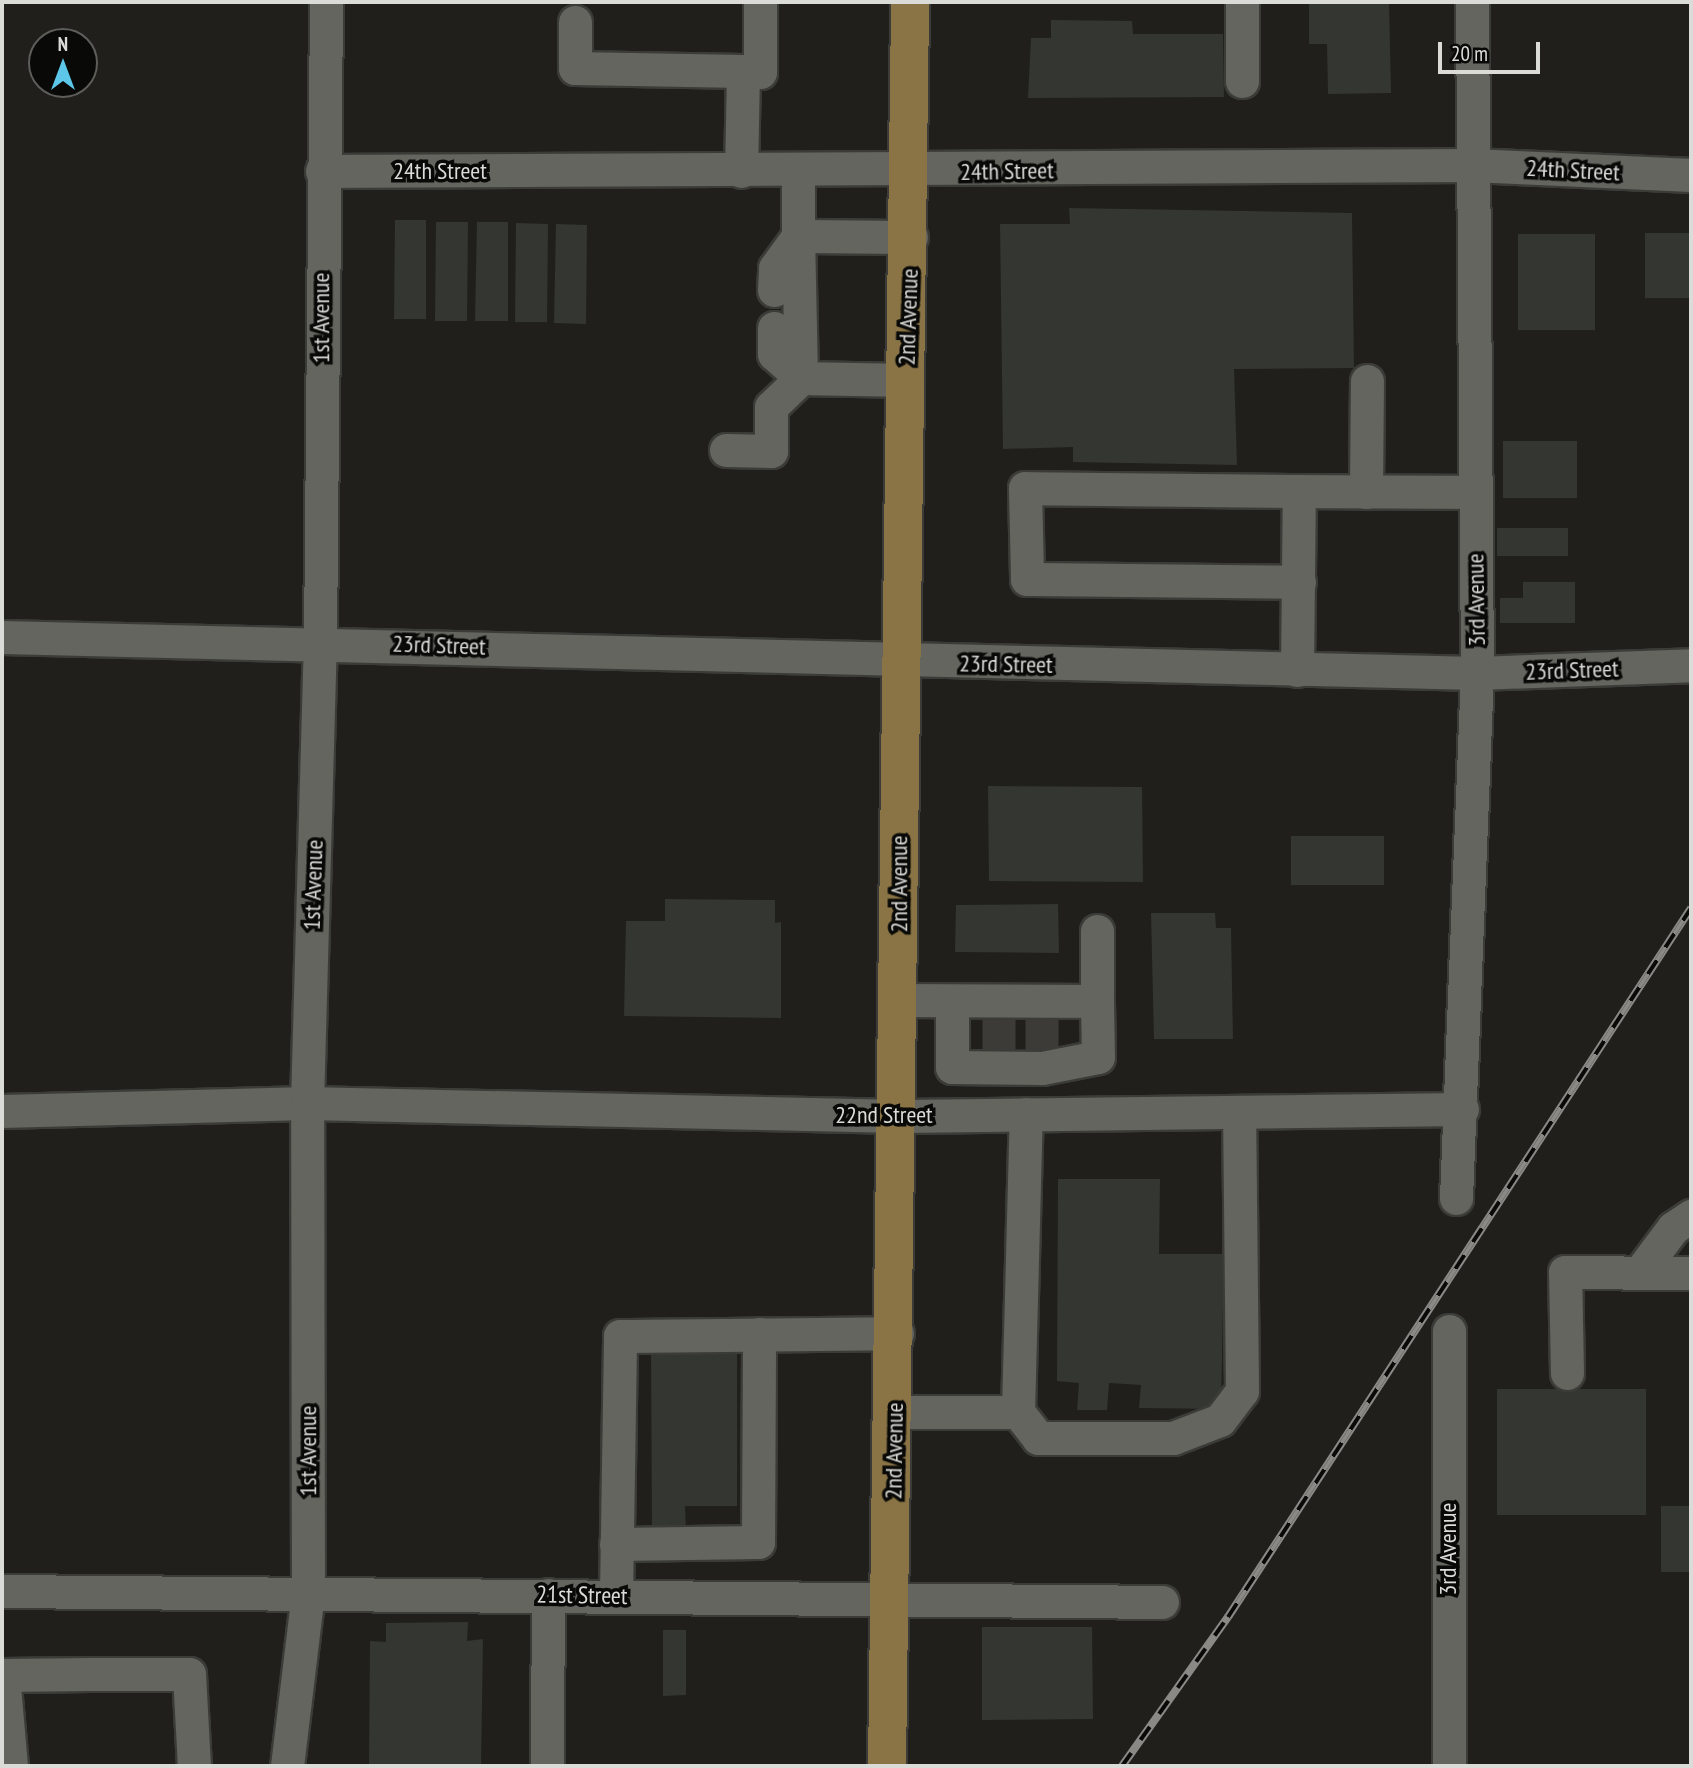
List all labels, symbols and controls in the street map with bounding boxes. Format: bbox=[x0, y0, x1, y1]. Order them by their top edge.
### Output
north arrow bbox=[28, 28, 98, 98]
scale bar bbox=[1441, 28, 1542, 72]
text: N bbox=[58, 32, 68, 56]
text: 20 m bbox=[1451, 40, 1488, 67]
street label: 24th Street bbox=[1526, 153, 1620, 187]
street label: 24th Street bbox=[960, 156, 1054, 186]
street label: 24th Street bbox=[393, 157, 487, 185]
street label: 2nd Avenue bbox=[892, 268, 924, 366]
street label: 1st Avenue bbox=[307, 272, 335, 364]
street label: 3rd Avenue bbox=[1461, 553, 1491, 647]
street label: 23rd Street bbox=[392, 629, 486, 661]
street label: 23rd Street bbox=[959, 649, 1053, 679]
street label: 23rd Street bbox=[1525, 654, 1619, 686]
street label: 2nd Avenue bbox=[885, 835, 913, 933]
street label: 1st Avenue bbox=[297, 839, 329, 931]
street label: 22nd Street bbox=[835, 1101, 933, 1129]
street label: 2nd Avenue bbox=[879, 1402, 909, 1500]
street label: 1st Avenue bbox=[294, 1405, 322, 1497]
street label: 3rd Avenue bbox=[1434, 1502, 1462, 1596]
street label: 21st Street bbox=[536, 1580, 628, 1610]

